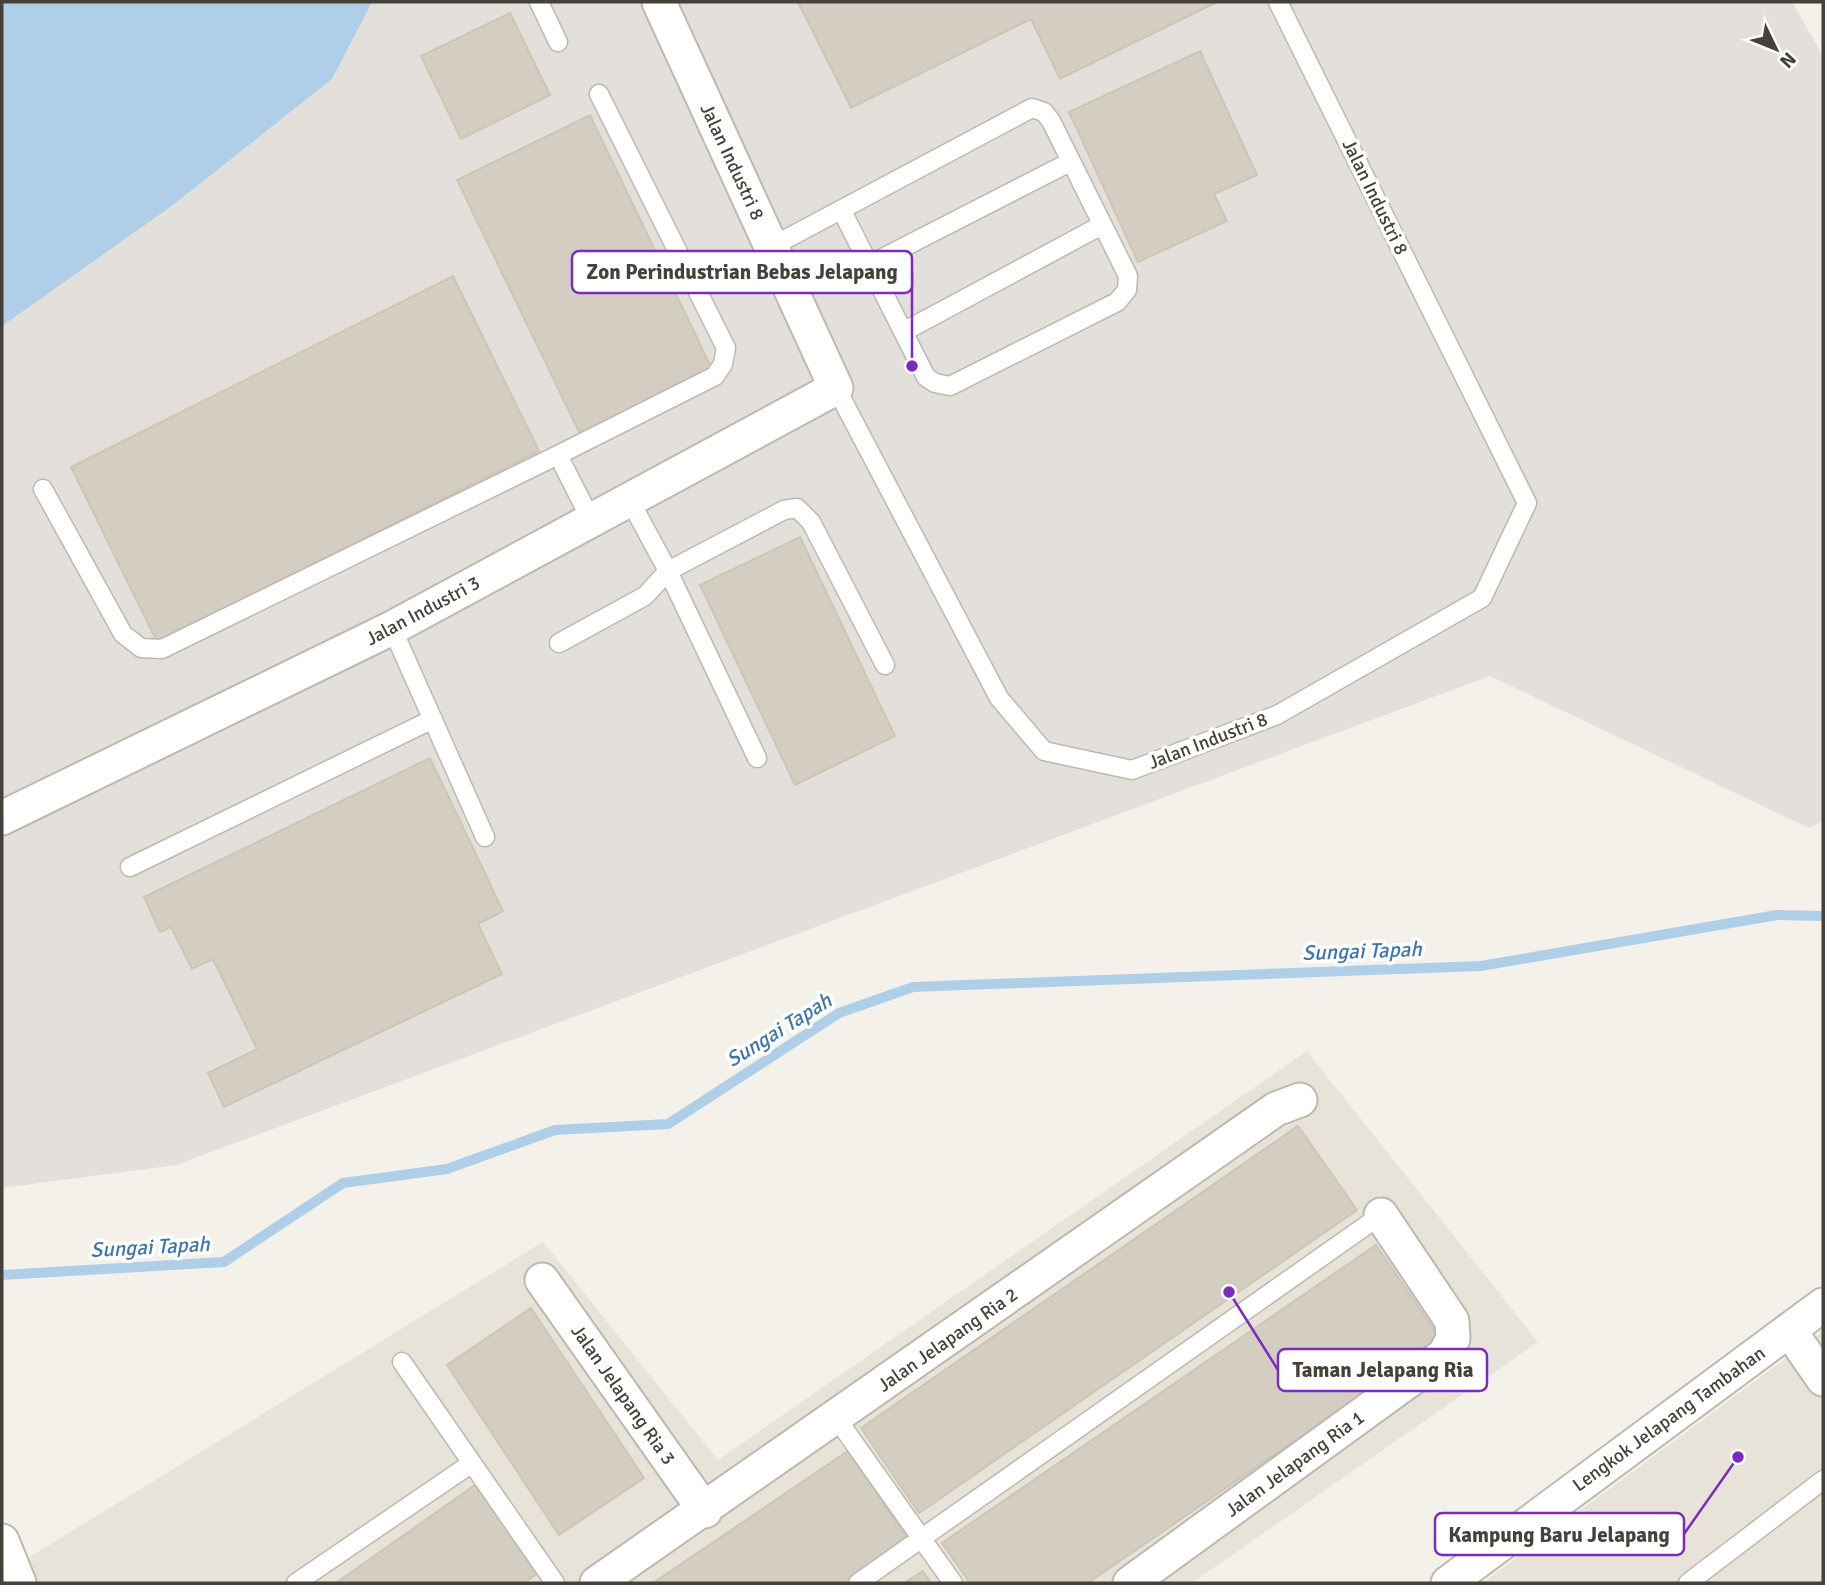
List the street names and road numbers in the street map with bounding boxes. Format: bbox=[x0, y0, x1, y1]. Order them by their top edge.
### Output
street label: Jalan Industri 8 bbox=[695, 100, 769, 224]
street label: Jalan Industri 8 bbox=[1337, 135, 1413, 259]
street label: Jalan Industri 3 bbox=[362, 571, 484, 651]
street label: Jalan Industri 8 bbox=[1145, 707, 1271, 775]
street label: Jalan Jelapang Ria 2 bbox=[873, 1283, 1023, 1397]
street label: Jalan Jelapang Ria 3 bbox=[566, 1320, 680, 1470]
street label: Lengkok Jelapang Tambahan bbox=[1568, 1341, 1770, 1497]
street label: Jalan Jelapang Ria 1 bbox=[1221, 1406, 1369, 1522]

